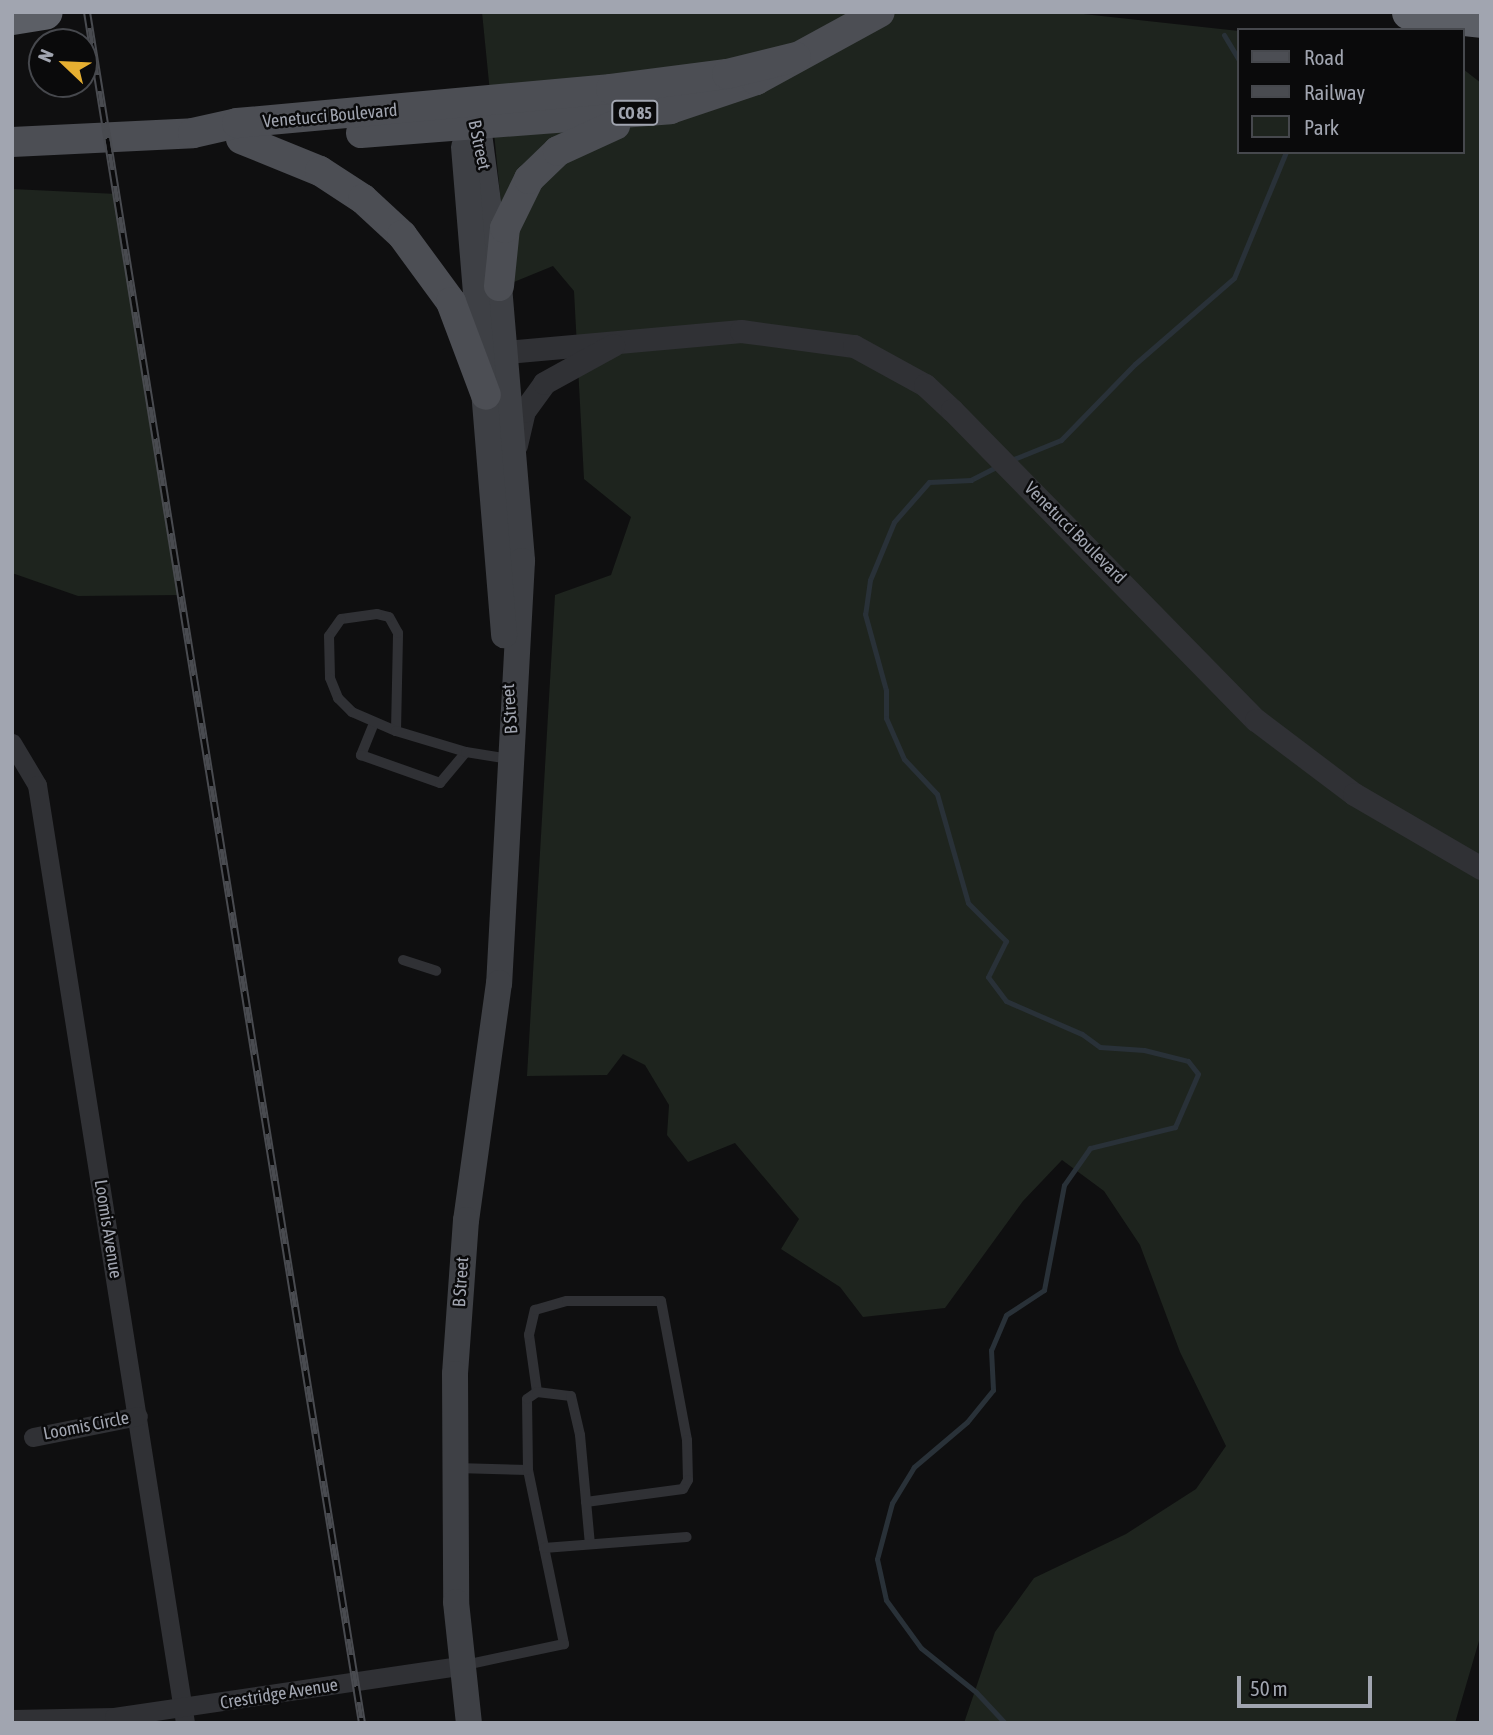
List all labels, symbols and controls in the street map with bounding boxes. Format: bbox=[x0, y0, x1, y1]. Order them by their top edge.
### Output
north arrow bbox=[28, 28, 98, 98]
legend bbox=[1238, 28, 1465, 154]
text: Road bbox=[1304, 45, 1344, 69]
text: N bbox=[33, 46, 58, 65]
text: Railway bbox=[1304, 80, 1365, 104]
street label: Venetucci Boulevard bbox=[262, 99, 398, 133]
road number: CO 85 bbox=[610, 100, 660, 125]
text: Park bbox=[1304, 115, 1339, 139]
street label: B Street bbox=[463, 118, 495, 172]
street label: Venetucci Boulevard bbox=[1020, 478, 1130, 588]
street label: B Street bbox=[497, 683, 523, 735]
street label: Loomis Avenue bbox=[90, 1178, 126, 1280]
street label: B Street bbox=[448, 1256, 474, 1308]
street label: Loomis Circle bbox=[41, 1407, 131, 1445]
scale bar bbox=[1241, 1662, 1376, 1706]
street label: Crestridge Avenue bbox=[219, 1674, 339, 1714]
text: 50 m bbox=[1250, 1676, 1288, 1700]

